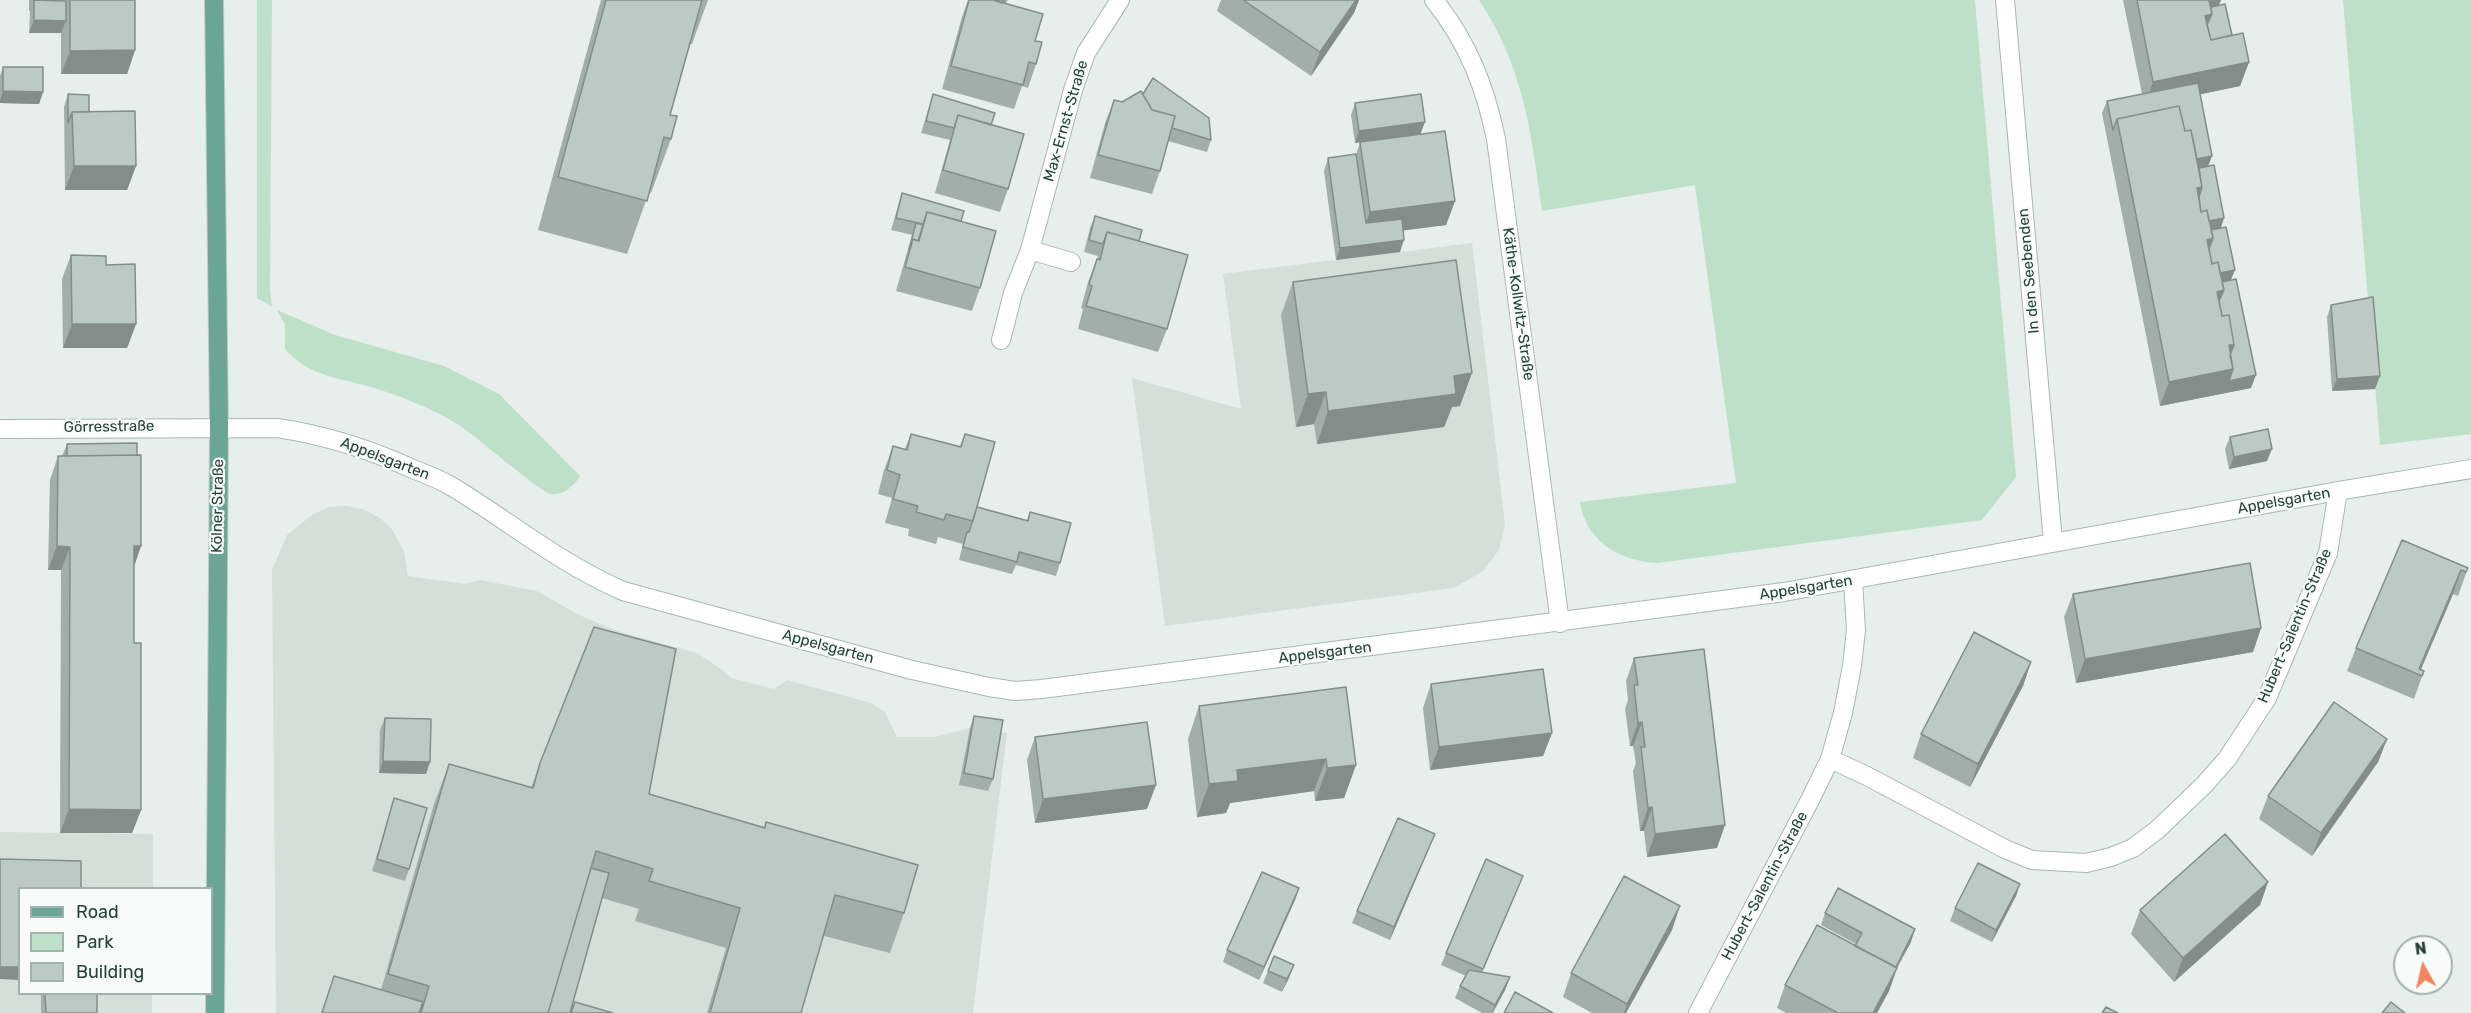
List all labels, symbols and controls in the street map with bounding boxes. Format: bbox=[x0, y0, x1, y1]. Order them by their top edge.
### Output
street label: Max-Ernst-Straße bbox=[1040, 58, 1092, 184]
street label: In den Seebenden bbox=[2015, 208, 2043, 334]
street label: Käthe-Kollwitz-Straße bbox=[1498, 226, 1538, 382]
street label: Görresstraße bbox=[63, 417, 155, 437]
street label: Appelsgarten bbox=[338, 434, 432, 484]
street label: Kölner Straße bbox=[208, 459, 228, 553]
street label: Appelsgarten bbox=[2236, 484, 2332, 518]
street label: Hubert-Salentin-Straße bbox=[2254, 546, 2336, 706]
street label: Appelsgarten bbox=[1758, 572, 1854, 604]
street label: Appelsgarten bbox=[780, 626, 876, 668]
street label: Appelsgarten bbox=[1277, 638, 1373, 668]
street label: Hubert-Salentin-Straße bbox=[1718, 808, 1812, 964]
legend bbox=[18, 887, 213, 995]
text: Road bbox=[76, 901, 119, 923]
text: Park bbox=[76, 931, 113, 953]
north arrow bbox=[2393, 935, 2453, 995]
text: N bbox=[2414, 938, 2428, 959]
text: Building bbox=[76, 961, 144, 983]

